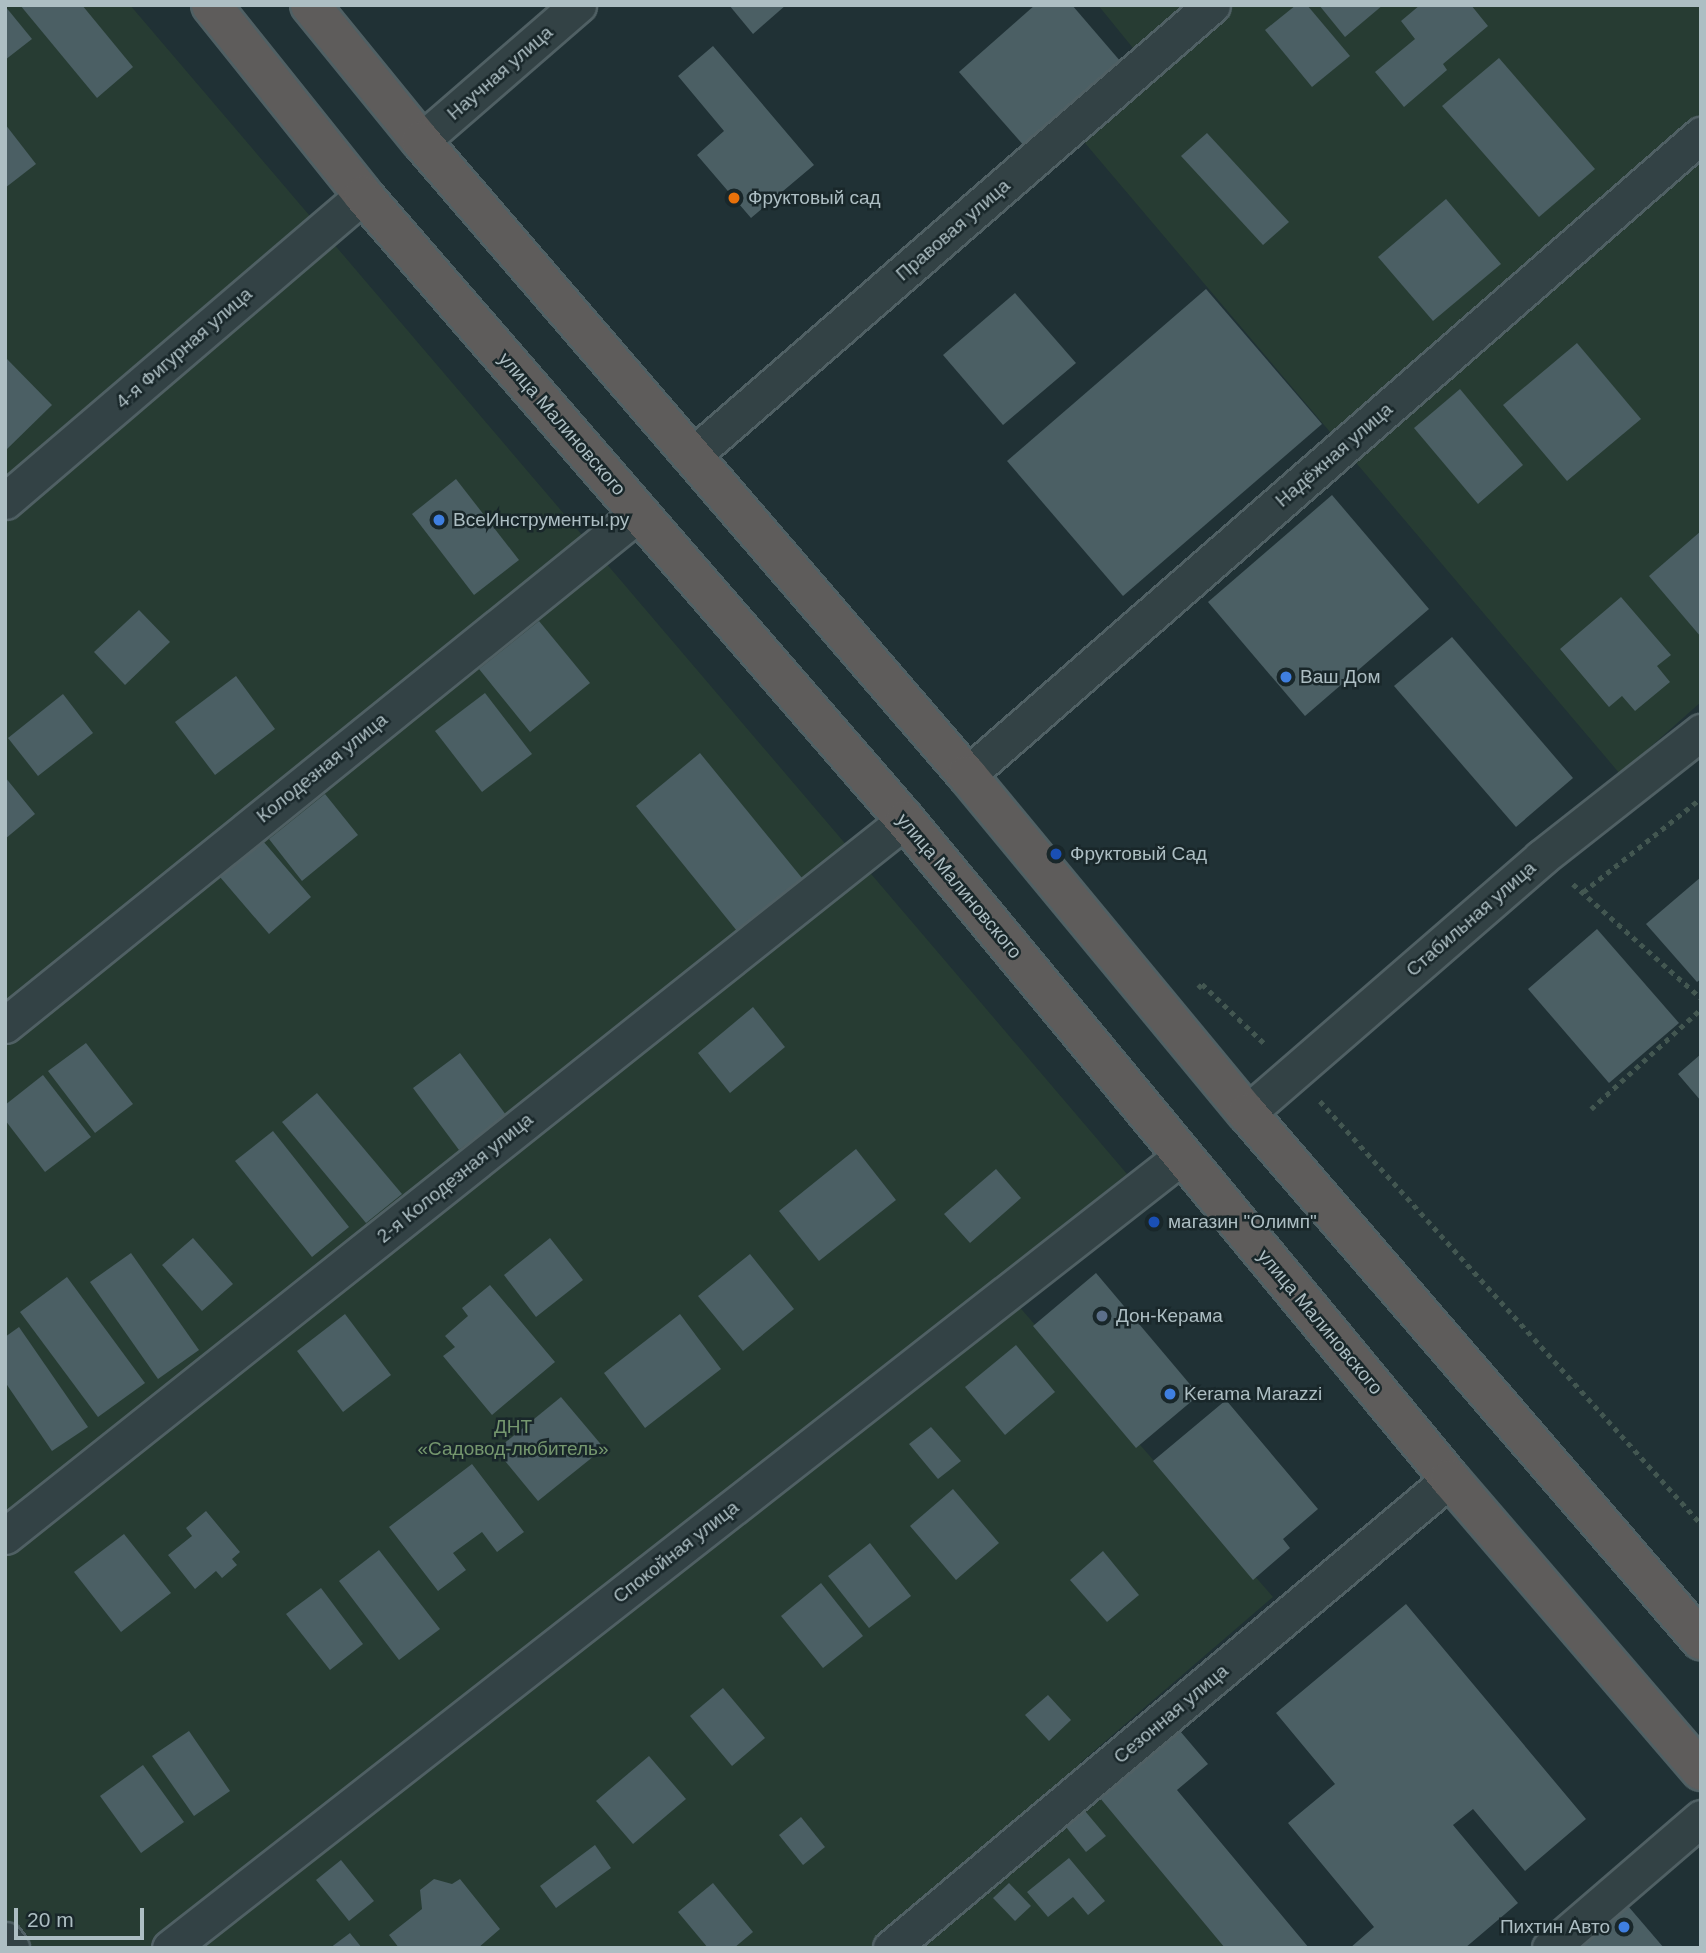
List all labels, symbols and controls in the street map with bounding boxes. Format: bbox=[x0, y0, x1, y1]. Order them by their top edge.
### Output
street label: Научная улица bbox=[443, 21, 557, 125]
street label: Правовая улица bbox=[891, 174, 1015, 286]
place label: Фруктовый сад bbox=[748, 187, 881, 209]
marker: Фруктовый сад bbox=[726, 190, 742, 206]
street label: 4-я Фигурная улица bbox=[111, 283, 257, 413]
street label: улица Малиновского bbox=[494, 348, 630, 500]
street label: Надёжная улица bbox=[1271, 398, 1397, 512]
place label: ВсеИнструменты.ру bbox=[453, 509, 629, 531]
marker: ВсеИнструменты.ру bbox=[431, 512, 447, 528]
place label: Ваш Дом bbox=[1300, 666, 1380, 688]
marker: Ваш Дом bbox=[1278, 669, 1294, 685]
street label: Колодезная улица bbox=[252, 708, 392, 828]
street label: улица Малиновского bbox=[892, 809, 1026, 963]
place label: Фруктовый Сад bbox=[1070, 843, 1207, 865]
marker: Фруктовый Сад bbox=[1048, 846, 1064, 862]
street label: Стабильная улица bbox=[1402, 857, 1540, 981]
street label: 2-я Колодезная улица bbox=[372, 1108, 538, 1248]
place label: магазин "Олимп" bbox=[1168, 1211, 1317, 1233]
marker: магазин "Олимп" bbox=[1146, 1214, 1162, 1230]
street label: улица Малиновского bbox=[1253, 1245, 1387, 1399]
place label: Дон-Керама bbox=[1116, 1305, 1223, 1327]
marker: Дон-Керама bbox=[1094, 1308, 1110, 1324]
place label: Kerama Marazzi bbox=[1184, 1383, 1322, 1405]
marker: Kerama Marazzi bbox=[1162, 1386, 1178, 1402]
park label: ДНТ «Садовод-любитель» bbox=[418, 1416, 608, 1460]
street label: Спокойная улица bbox=[609, 1496, 743, 1608]
street label: Сезонная улица bbox=[1109, 1660, 1233, 1768]
scale bar bbox=[18, 1894, 147, 1938]
text: 20 m bbox=[27, 1908, 74, 1931]
place label: Пихтин Авто bbox=[1500, 1916, 1610, 1938]
marker: Пихтин Авто bbox=[1616, 1919, 1632, 1935]

